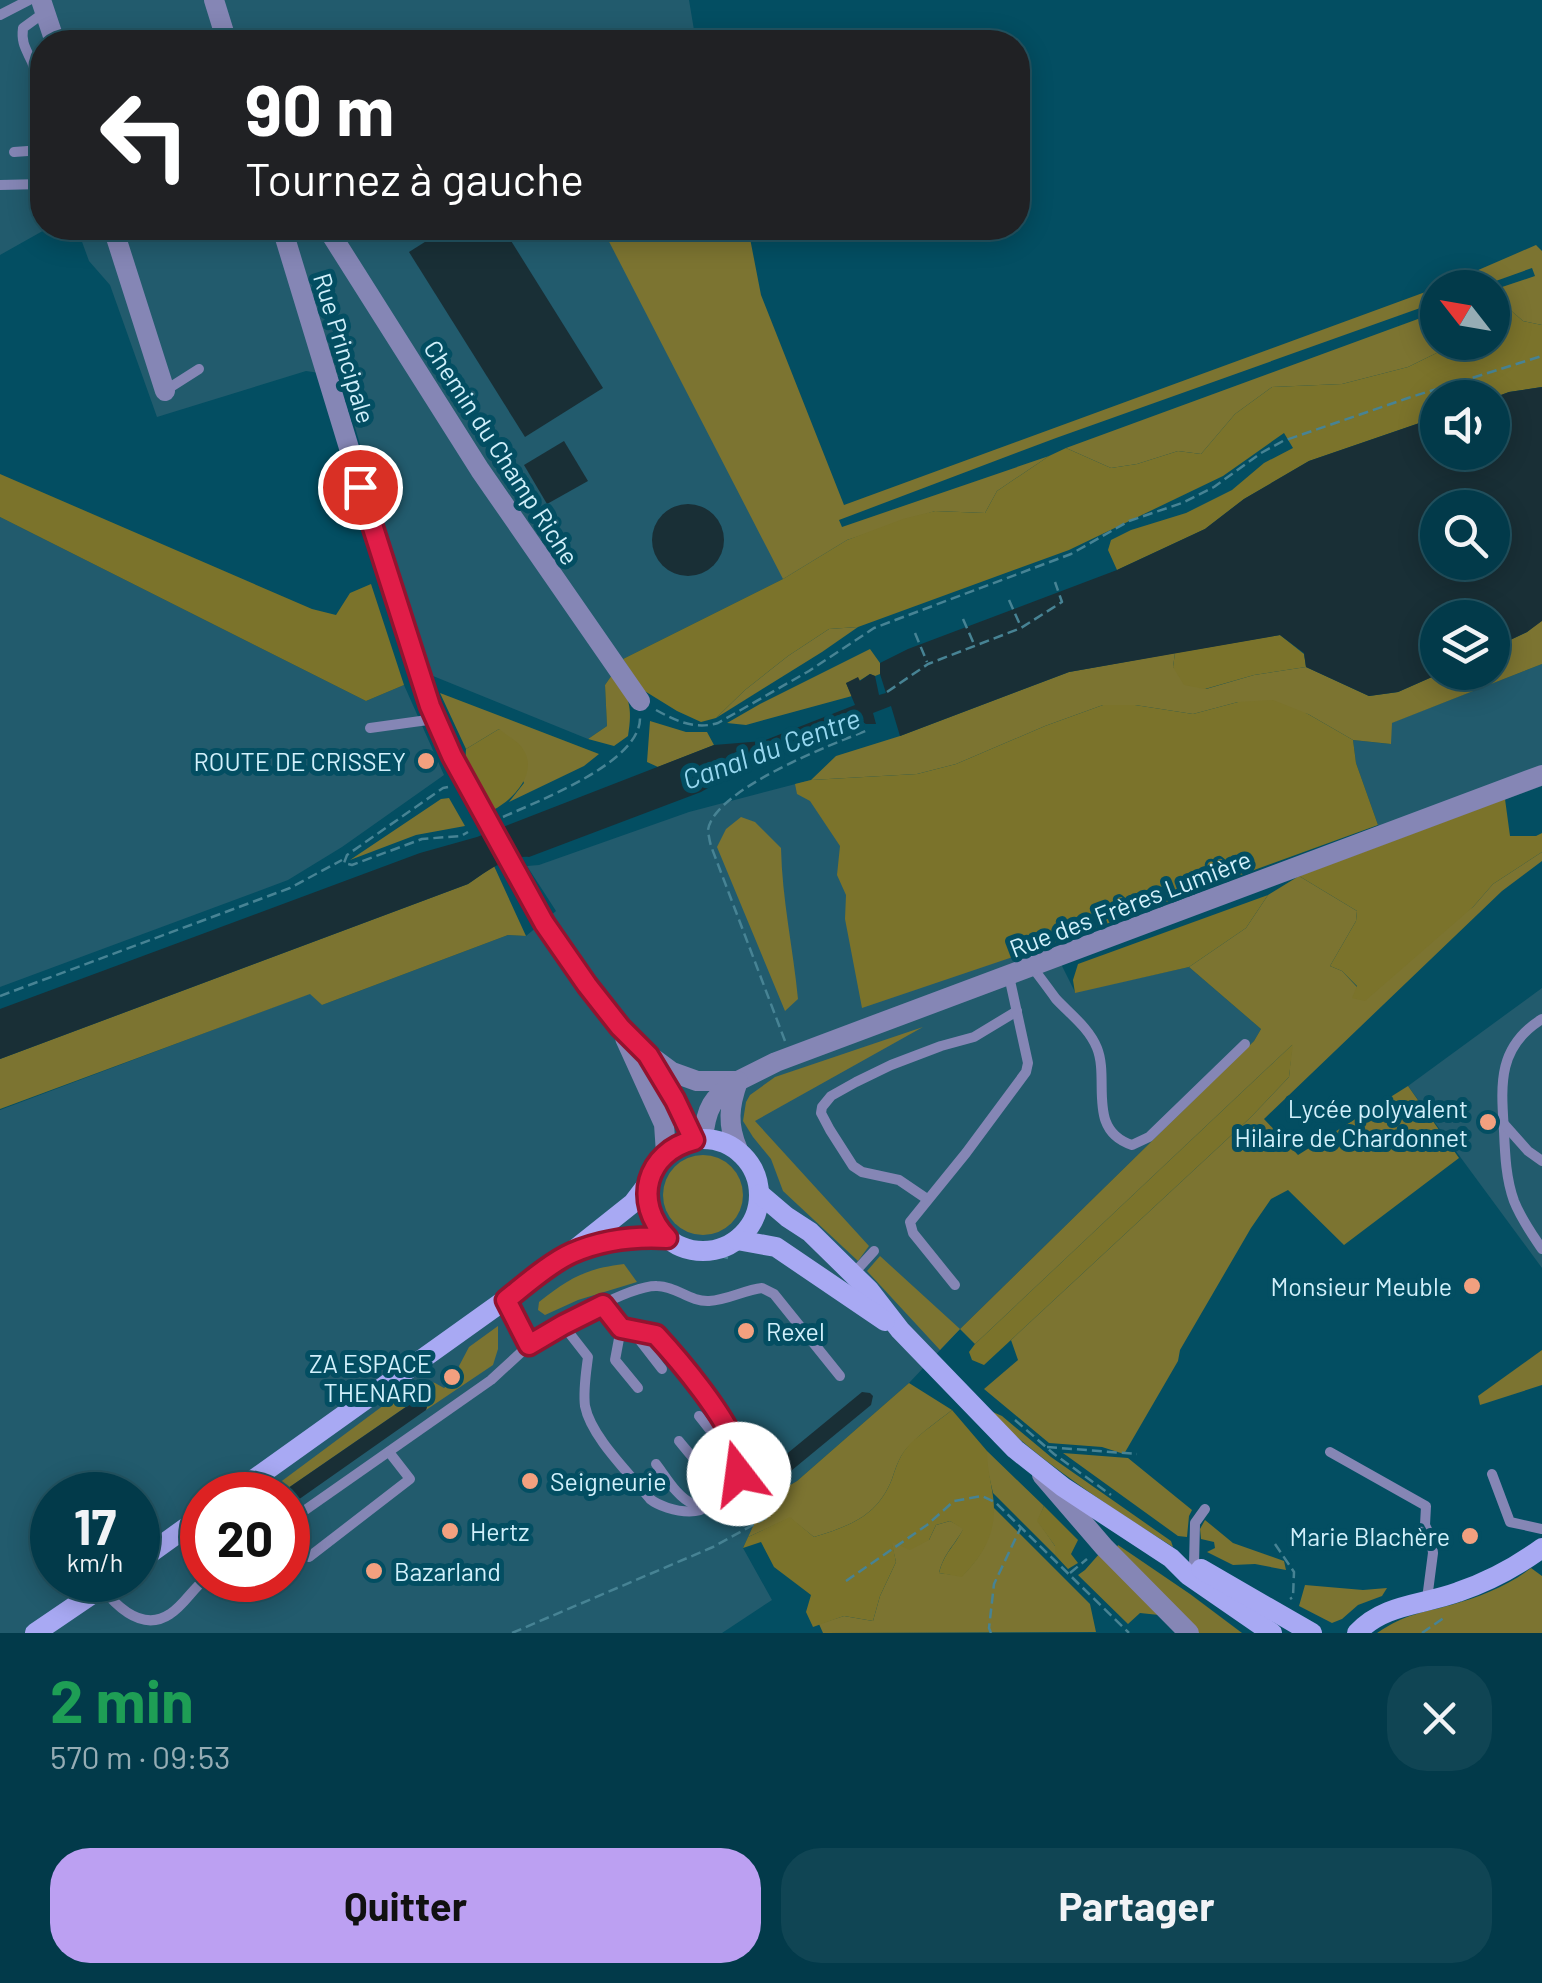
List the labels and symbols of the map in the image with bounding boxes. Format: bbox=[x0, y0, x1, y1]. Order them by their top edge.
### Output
street label: Rue Principale bbox=[308, 269, 382, 427]
north arrow bbox=[1420, 270, 1510, 360]
street label: Chemin du Champ Riche bbox=[418, 334, 586, 570]
pin bbox=[318, 445, 403, 530]
water label: Canal du Centre bbox=[677, 700, 865, 796]
place label: ROUTE DE CRISSEY bbox=[194, 746, 406, 776]
marker: ROUTE DE CRISSEY bbox=[415, 750, 437, 772]
street label: Rue des Frères Lumière bbox=[1005, 843, 1255, 963]
place label: Lycée polyvalent Hilaire de Chardonnet bbox=[1234, 1093, 1468, 1152]
marker: Lycée polyvalent Hilaire de Chardonnet bbox=[1477, 1111, 1499, 1133]
place label: Monsieur Meuble bbox=[1270, 1271, 1452, 1301]
marker: Monsieur Meuble bbox=[1461, 1275, 1483, 1297]
place label: Rexel bbox=[766, 1316, 825, 1346]
marker: Rexel bbox=[735, 1320, 757, 1342]
place label: ZA ESPACE THENARD bbox=[309, 1348, 432, 1407]
marker: ZA ESPACE THENARD bbox=[441, 1366, 463, 1388]
position arrow bbox=[687, 1422, 791, 1526]
place label: Seigneurie bbox=[550, 1466, 667, 1496]
marker: Seigneurie bbox=[519, 1470, 541, 1492]
speed limit sign: 20 bbox=[180, 1472, 310, 1602]
place label: Hertz bbox=[470, 1516, 529, 1546]
marker: Hertz bbox=[439, 1520, 461, 1542]
place label: Marie Blachère bbox=[1289, 1521, 1450, 1551]
marker: Marie Blachère bbox=[1459, 1525, 1481, 1547]
place label: Bazarland bbox=[394, 1556, 501, 1586]
marker: Bazarland bbox=[363, 1560, 385, 1582]

